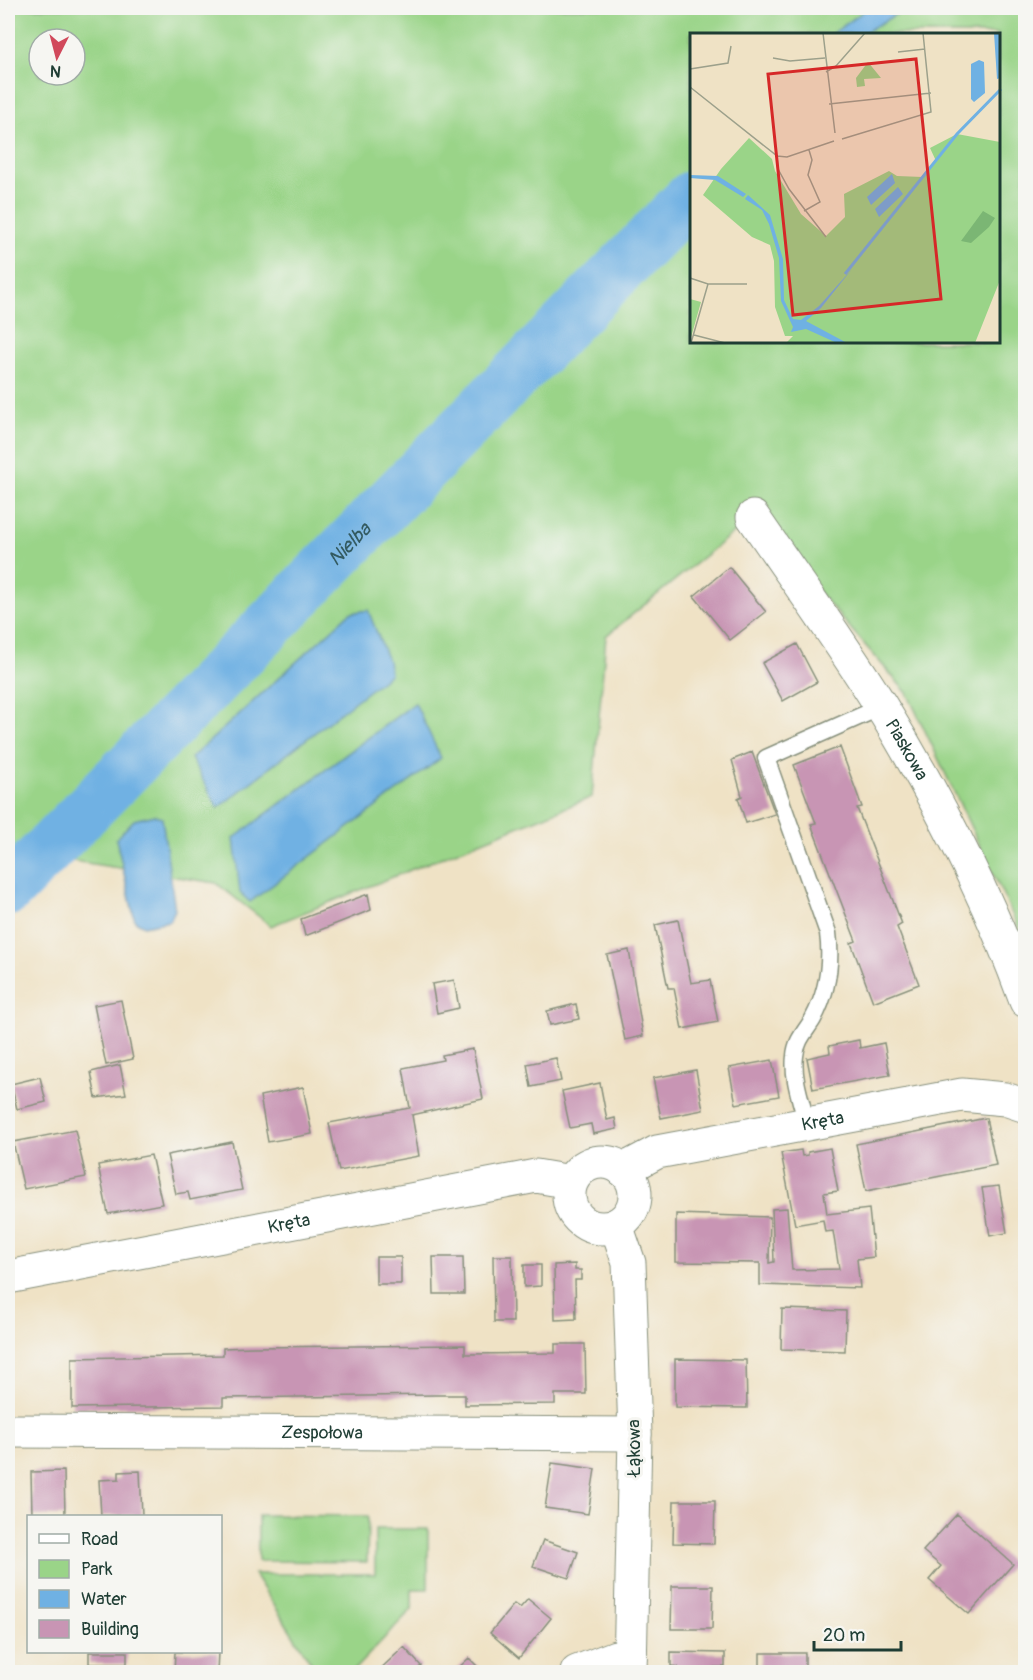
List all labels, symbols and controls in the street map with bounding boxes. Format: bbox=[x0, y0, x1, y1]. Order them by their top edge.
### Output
north arrow bbox=[27, 27, 87, 87]
inset map bbox=[690, 33, 1000, 344]
text: N bbox=[49, 60, 62, 81]
water label: Nielba bbox=[322, 516, 377, 571]
street label: Piaskowa bbox=[880, 715, 934, 784]
street label: Kręta bbox=[800, 1106, 846, 1136]
street label: Kręta bbox=[266, 1208, 312, 1239]
street label: Łąkowa bbox=[623, 1419, 646, 1478]
street label: Zespołowa bbox=[281, 1421, 363, 1444]
legend bbox=[27, 1515, 222, 1653]
text: Road bbox=[81, 1528, 118, 1551]
text: Park bbox=[81, 1558, 113, 1581]
text: Water bbox=[81, 1588, 127, 1611]
scale bar bbox=[814, 1614, 901, 1652]
text: Building bbox=[81, 1618, 139, 1641]
text: 20 m bbox=[823, 1624, 865, 1647]

